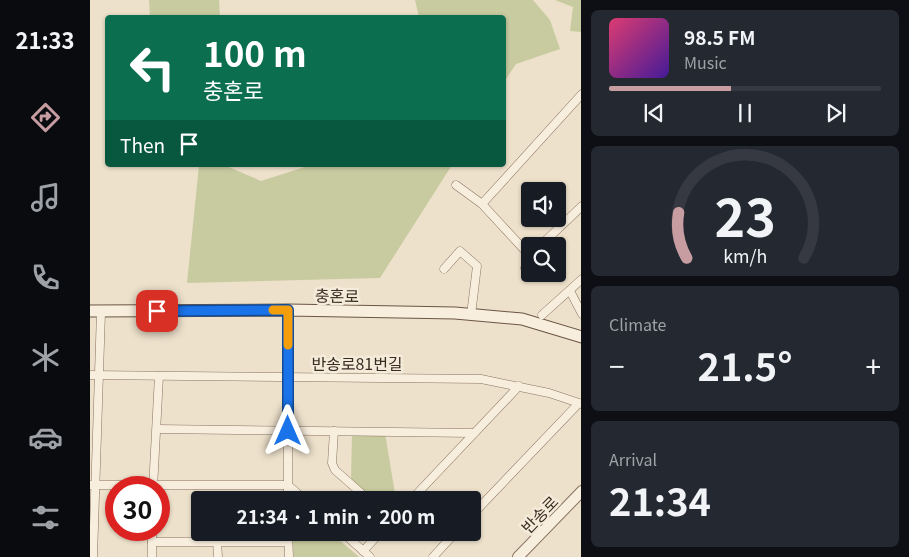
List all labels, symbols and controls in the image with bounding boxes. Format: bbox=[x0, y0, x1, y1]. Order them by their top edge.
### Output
text: 21:33 bbox=[15, 23, 75, 55]
text: 98.5 FM bbox=[684, 23, 755, 50]
text: 100 m bbox=[203, 26, 307, 77]
icon: left bbox=[120, 35, 185, 100]
text: Music bbox=[684, 50, 727, 74]
text: 충혼로 bbox=[203, 73, 264, 105]
icon: previous bbox=[640, 99, 668, 127]
icon: pause bbox=[731, 99, 759, 127]
icon: next bbox=[822, 99, 850, 127]
icon: directions bbox=[28, 100, 63, 135]
icon: arrive bbox=[175, 130, 203, 158]
text: Then bbox=[120, 131, 165, 158]
text: 23 bbox=[714, 177, 776, 252]
icon: music bbox=[28, 180, 63, 215]
map controls bbox=[521, 182, 566, 282]
button: sound bbox=[521, 182, 566, 227]
button: search bbox=[521, 237, 566, 282]
text: km/h bbox=[723, 242, 767, 268]
icon: phone bbox=[28, 260, 63, 295]
street label: 충혼로 bbox=[315, 283, 360, 307]
pin bbox=[136, 290, 178, 332]
icon: arrive bbox=[143, 297, 171, 325]
text: Climate bbox=[609, 312, 666, 336]
text: 21.5° bbox=[698, 337, 792, 392]
icon: climate bbox=[28, 340, 63, 375]
text: − bbox=[609, 345, 625, 385]
text: + bbox=[865, 345, 881, 385]
street label: 반송로81번길 bbox=[311, 351, 403, 375]
position arrow bbox=[261, 404, 313, 456]
icon: car bbox=[28, 420, 63, 455]
text: Arrival bbox=[609, 447, 657, 471]
text: 21:34 bbox=[609, 472, 711, 527]
speed limit sign: 30 bbox=[105, 476, 170, 541]
street label: 반송로 bbox=[515, 490, 563, 538]
icon: filters bbox=[28, 500, 63, 535]
text: 21:34 · 1 min · 200 m bbox=[237, 502, 435, 529]

